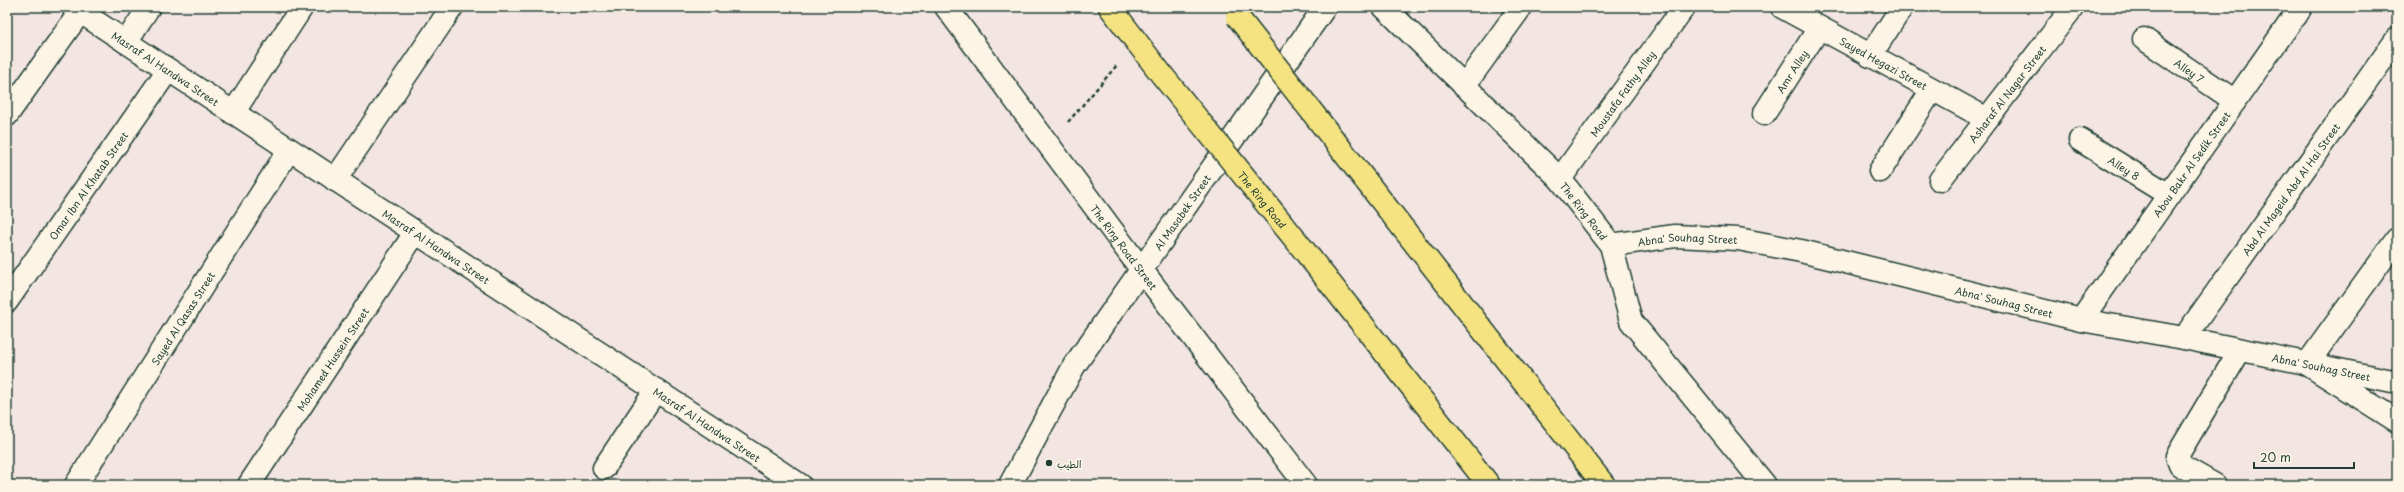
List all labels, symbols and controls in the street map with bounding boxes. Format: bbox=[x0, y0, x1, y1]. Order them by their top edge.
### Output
street label: Masraf Al Handwa Street bbox=[109, 27, 222, 109]
street label: Sayed Hegazi Street bbox=[1837, 33, 1930, 93]
street label: Asharaf Al Nagar Street bbox=[1964, 42, 2049, 145]
street label: Amr Alley bbox=[1772, 46, 1811, 96]
street label: Moustafa Fathy Alley bbox=[1586, 47, 1658, 139]
street label: Alley 7 bbox=[2172, 54, 2208, 86]
street label: Abou Bakr Al Sedik Street bbox=[2148, 108, 2233, 220]
street label: Abd Al Mageid Abd Al Hai Street bbox=[2238, 120, 2343, 258]
street label: Omar Ibn Al Khatab Street bbox=[45, 128, 131, 242]
street label: Alley 8 bbox=[2106, 152, 2143, 183]
street label: The Ring Road bbox=[1235, 167, 1291, 231]
street label: Al Masabek Street bbox=[1150, 171, 1213, 253]
street label: The Ring Road bbox=[1557, 178, 1612, 243]
street label: The Ring Road Street bbox=[1088, 201, 1161, 293]
street label: Masraf Al Handwa Street bbox=[380, 205, 493, 287]
street label: Abna' Souhag Street bbox=[1637, 228, 1738, 249]
street label: Sayed Al Qasas Street bbox=[147, 268, 218, 368]
street label: Abna' Souhag Street bbox=[1954, 282, 2054, 320]
street label: Mohamed Hussein Street bbox=[293, 304, 372, 413]
street label: Abna' Souhag Street bbox=[2271, 349, 2372, 384]
street label: Masraf Al Handwa Street bbox=[651, 383, 764, 465]
scale bar bbox=[2254, 444, 2354, 470]
text: 20 m bbox=[2260, 448, 2291, 466]
place label: الطيب bbox=[1057, 456, 1082, 471]
marker: الطيب bbox=[1044, 458, 1054, 468]

